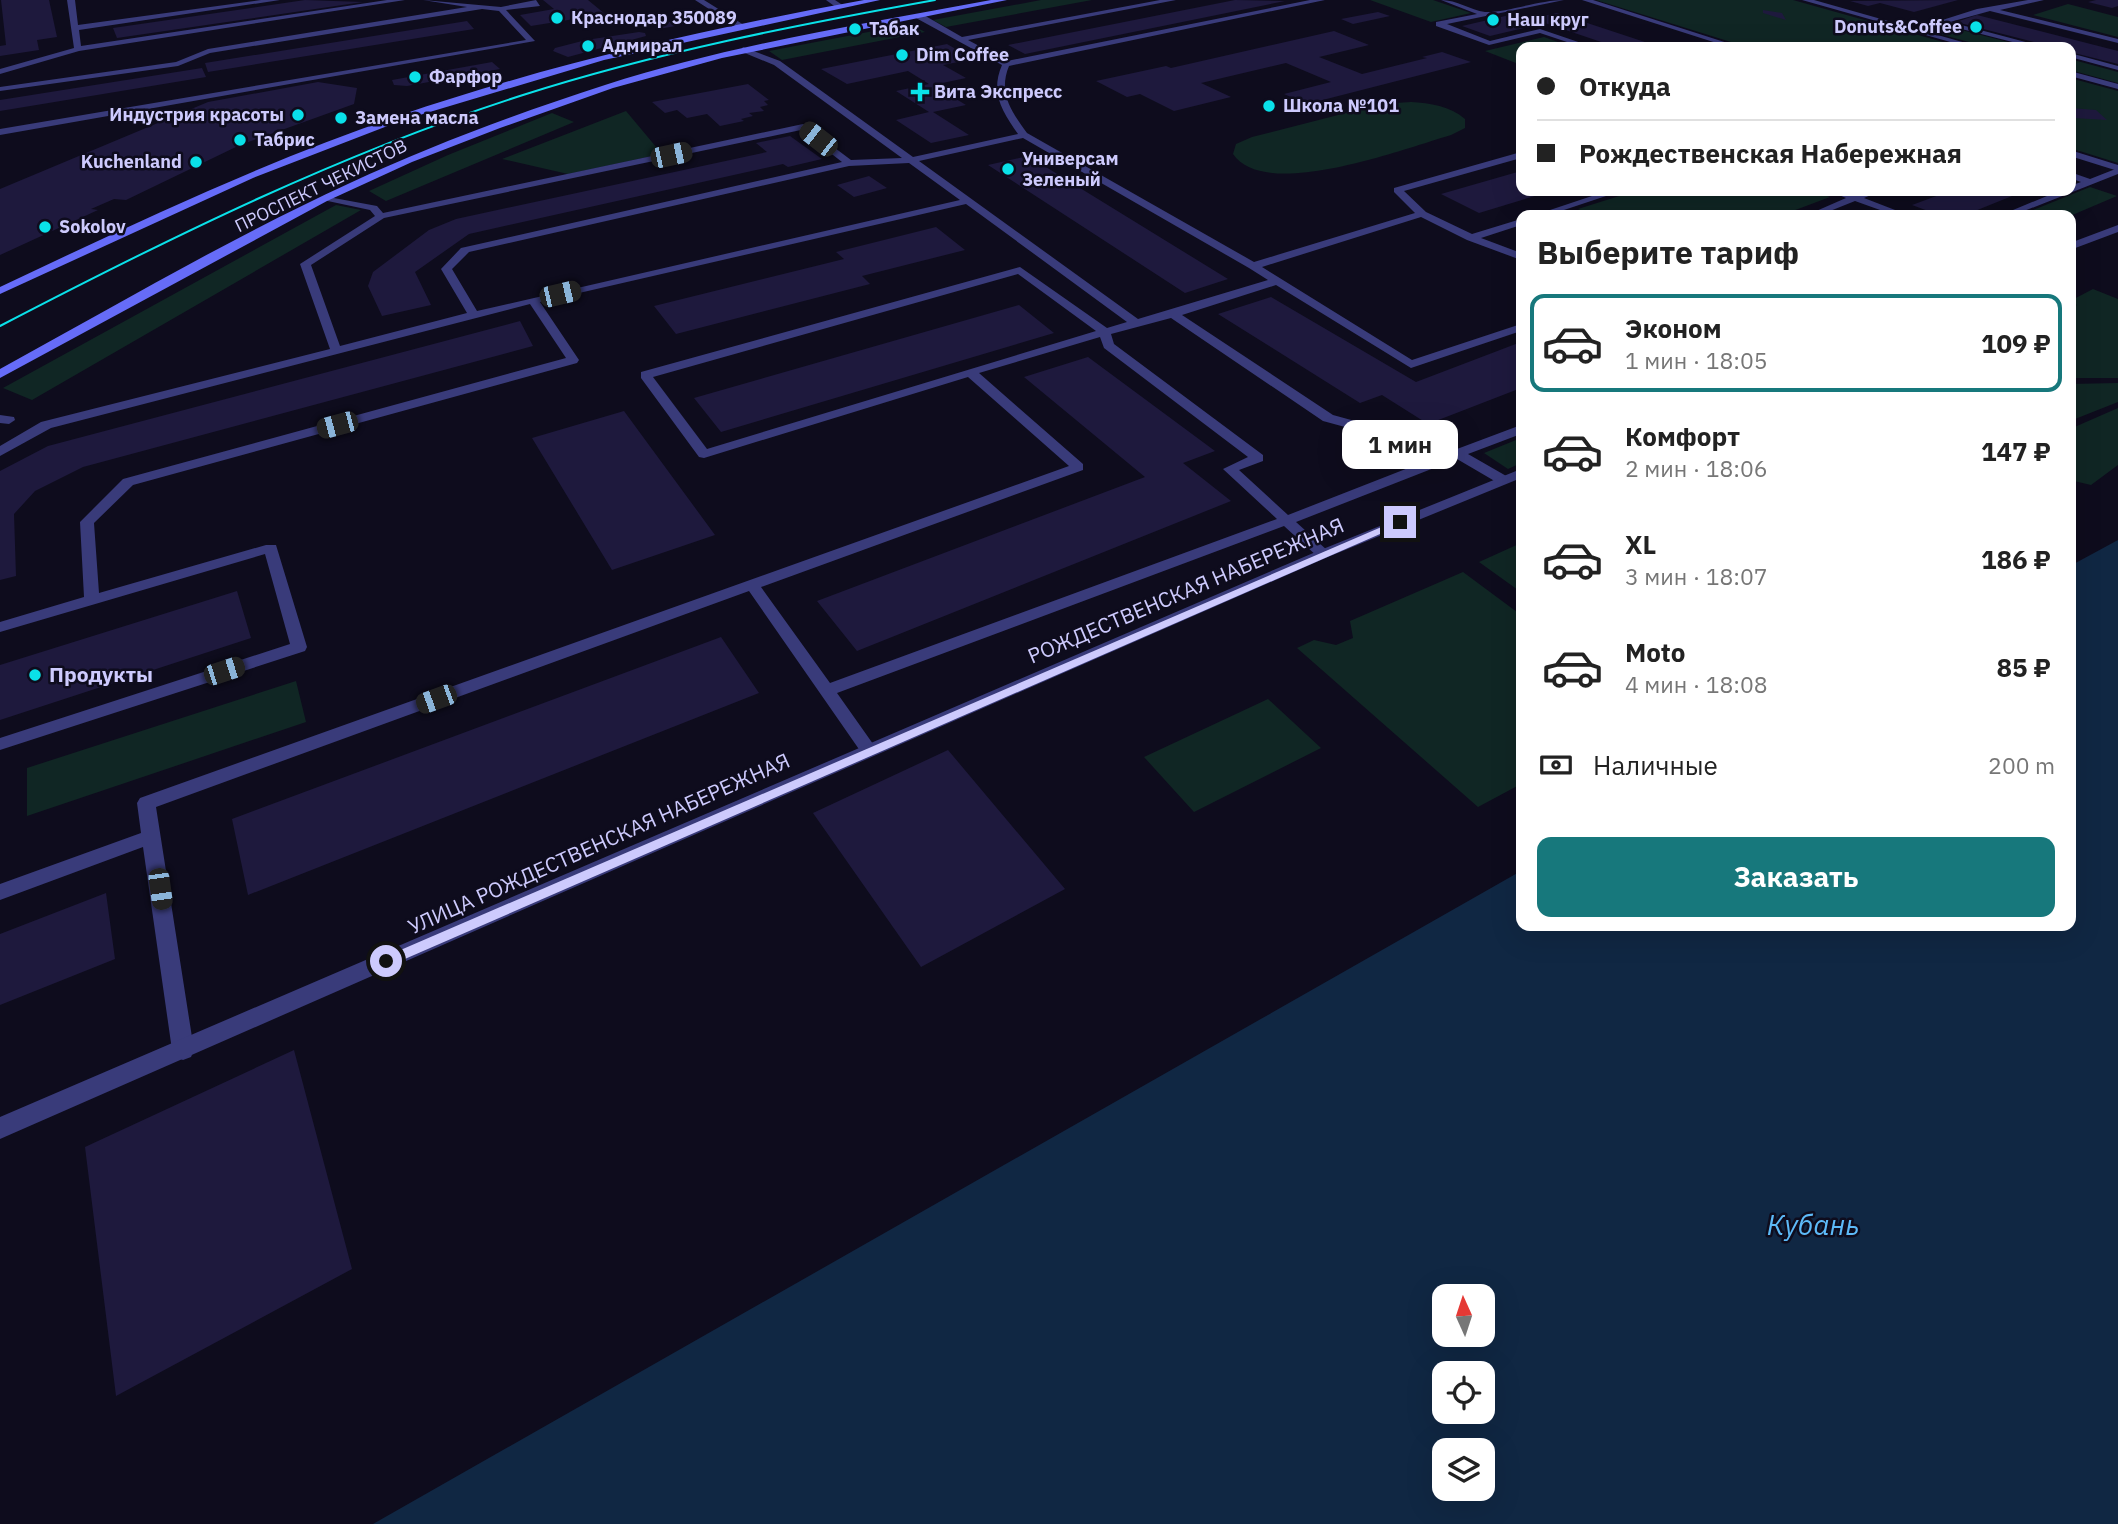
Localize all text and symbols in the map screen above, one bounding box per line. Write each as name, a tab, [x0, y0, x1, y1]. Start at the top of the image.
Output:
place label: Краснодар 350089	[571, 6, 737, 29]
place label: Наш круг	[1507, 8, 1589, 31]
marker: Краснодар 350089	[549, 10, 565, 26]
marker: Наш круг	[1485, 12, 1501, 28]
place label: Donuts&Coffee	[1834, 15, 1962, 38]
place label: Табак	[869, 17, 920, 40]
marker: Donuts&Coffee	[1968, 19, 1984, 35]
marker: Табак	[847, 21, 863, 37]
place label: Адмирал	[602, 34, 683, 57]
marker: Адмирал	[580, 38, 596, 54]
place label: Dim Coffee	[916, 43, 1009, 66]
marker: Dim Coffee	[894, 47, 910, 63]
place label: Фарфор	[429, 65, 502, 88]
marker: Фарфор	[407, 69, 423, 85]
text: Откуда	[1579, 69, 1671, 103]
place label: Вита Экспресс	[934, 80, 1062, 103]
marker: Вита Экспресс	[912, 84, 928, 100]
place label: Школа №101	[1283, 94, 1399, 117]
marker: Школа №101	[1261, 98, 1277, 114]
place label: Индустрия красоты	[109, 103, 284, 126]
place label: Замена масла	[355, 106, 479, 129]
marker: Индустрия красоты	[290, 107, 306, 123]
marker: Замена масла	[333, 110, 349, 126]
car	[795, 118, 842, 160]
place label: Табрис	[254, 128, 315, 151]
marker: Табрис	[232, 132, 248, 148]
street label: ПРОСПЕКТ ЧЕКИСТОВ	[231, 134, 411, 237]
text: Рождественская Набережная	[1579, 136, 1962, 170]
car	[649, 140, 694, 170]
place label: Универсам Зеленый	[1022, 147, 1118, 191]
place label: Kuchenland	[81, 150, 182, 173]
marker: Kuchenland	[188, 154, 204, 170]
marker: Универсам Зеленый	[1000, 161, 1016, 177]
place label: Sokolov	[59, 215, 126, 238]
marker: Sokolov	[37, 219, 53, 235]
text: Выберите тариф	[1537, 231, 1799, 273]
car	[538, 279, 583, 309]
text: Эконом	[1625, 311, 1722, 345]
icon: car	[1541, 312, 1604, 375]
text: 109 ₽	[1981, 326, 2051, 360]
text: 1 мин · 18:05	[1625, 345, 1768, 375]
car	[314, 409, 361, 441]
text: Комфорт	[1625, 419, 1740, 453]
callout: 1 мин	[1342, 420, 1458, 470]
icon: car	[1541, 420, 1604, 483]
text: 1 мин	[1368, 429, 1432, 459]
text: 147 ₽	[1981, 434, 2051, 468]
text: 2 мин · 18:06	[1625, 453, 1768, 483]
route end	[1384, 506, 1416, 538]
street label: РОЖДЕСТВЕНСКАЯ НАБЕРЕЖНАЯ	[1023, 511, 1348, 670]
text: XL	[1625, 527, 1656, 561]
icon: car	[1541, 528, 1604, 591]
text: 186 ₽	[1981, 542, 2051, 576]
text: 3 мин · 18:07	[1625, 561, 1768, 591]
text: Moto	[1625, 635, 1685, 669]
icon: car	[1541, 636, 1604, 699]
text: 85 ₽	[1996, 650, 2051, 684]
car	[201, 655, 248, 687]
place label: Продукты	[49, 660, 153, 688]
marker: Продукты	[27, 667, 43, 683]
text: 4 мин · 18:08	[1625, 669, 1768, 699]
car	[413, 682, 460, 716]
street label: УЛИЦА РОЖДЕСТВЕНСКАЯ НАБЕРЕЖНАЯ	[403, 746, 794, 940]
icon: cash	[1537, 746, 1575, 784]
text: Наличные	[1593, 748, 1718, 782]
text: 200 m	[1988, 750, 2055, 780]
button: Заказать	[1537, 837, 2055, 917]
car	[147, 867, 174, 911]
route start	[370, 945, 402, 977]
water label: Кубань	[1767, 1206, 1859, 1243]
north arrow	[1432, 1284, 1494, 1348]
map controls	[1432, 1284, 1495, 1501]
button: locate	[1432, 1361, 1495, 1424]
button: layers	[1432, 1438, 1495, 1501]

